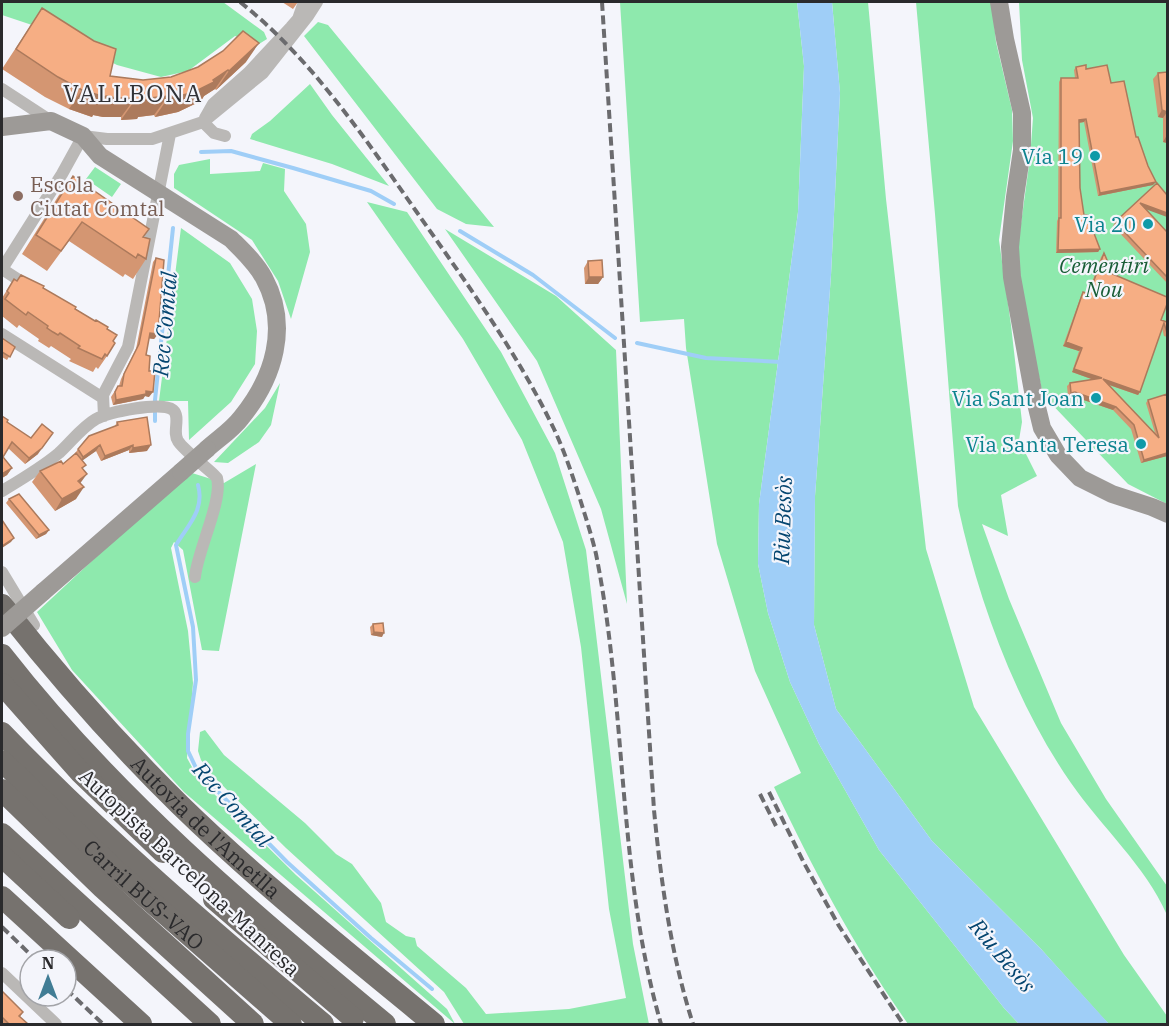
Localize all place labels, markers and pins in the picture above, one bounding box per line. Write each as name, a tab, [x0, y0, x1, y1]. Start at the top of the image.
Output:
place label: Vía 19	[1021, 142, 1083, 170]
marker: Vía 19	[1088, 149, 1102, 163]
place label: Escola Ciutat Comtal	[30, 170, 165, 222]
marker: Escola Ciutat Comtal	[11, 189, 25, 203]
place label: Via 20	[1074, 210, 1136, 238]
marker: Via 20	[1141, 217, 1155, 231]
place label: Via Sant Joan	[952, 384, 1084, 412]
marker: Via Sant Joan	[1089, 391, 1103, 405]
place label: Via Santa Teresa	[965, 430, 1129, 458]
marker: Via Santa Teresa	[1134, 437, 1148, 451]

